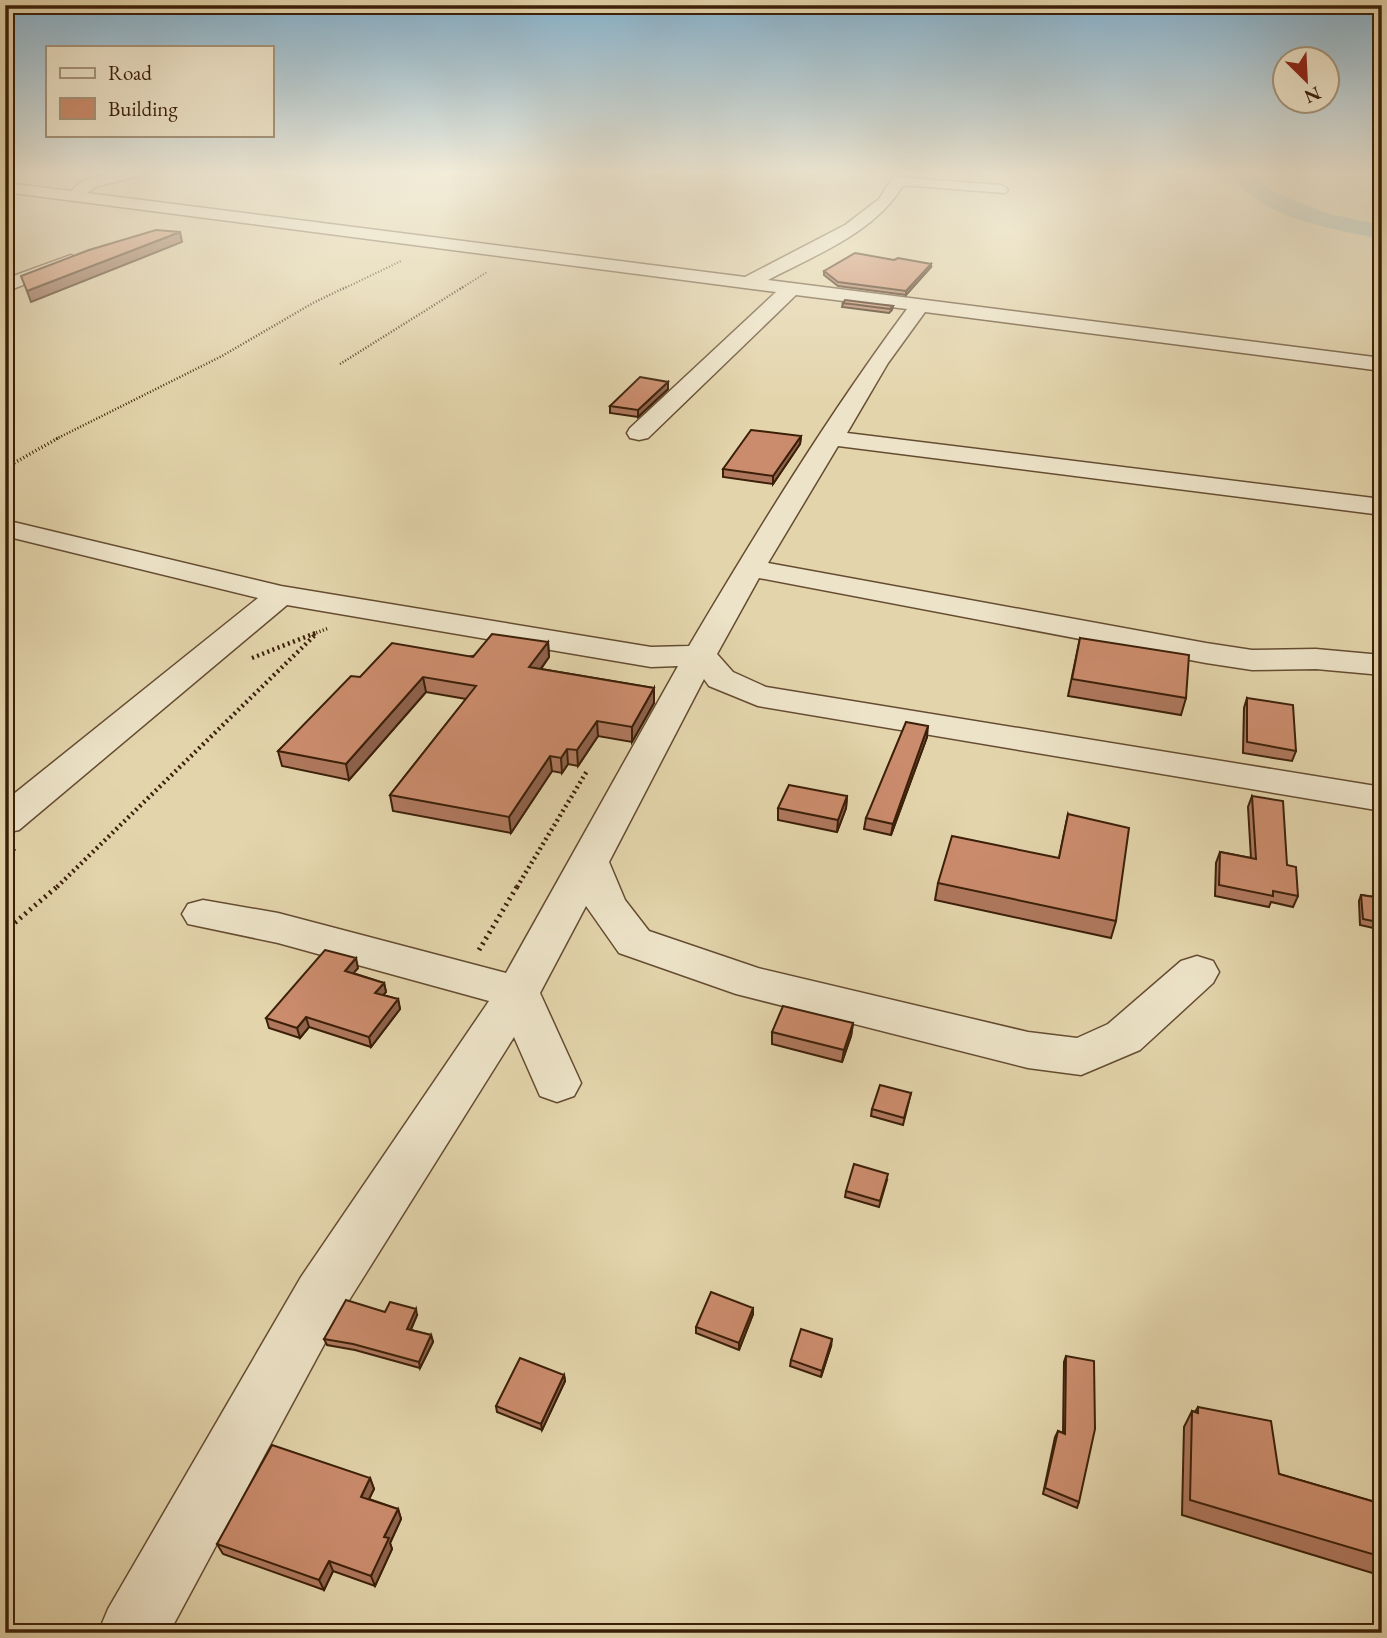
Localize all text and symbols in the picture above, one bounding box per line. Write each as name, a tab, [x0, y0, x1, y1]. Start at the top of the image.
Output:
legend	[46, 46, 273, 136]
north arrow	[1272, 46, 1342, 116]
text: Road	[108, 59, 152, 86]
text: N	[1300, 81, 1325, 110]
text: Building	[108, 95, 178, 122]

